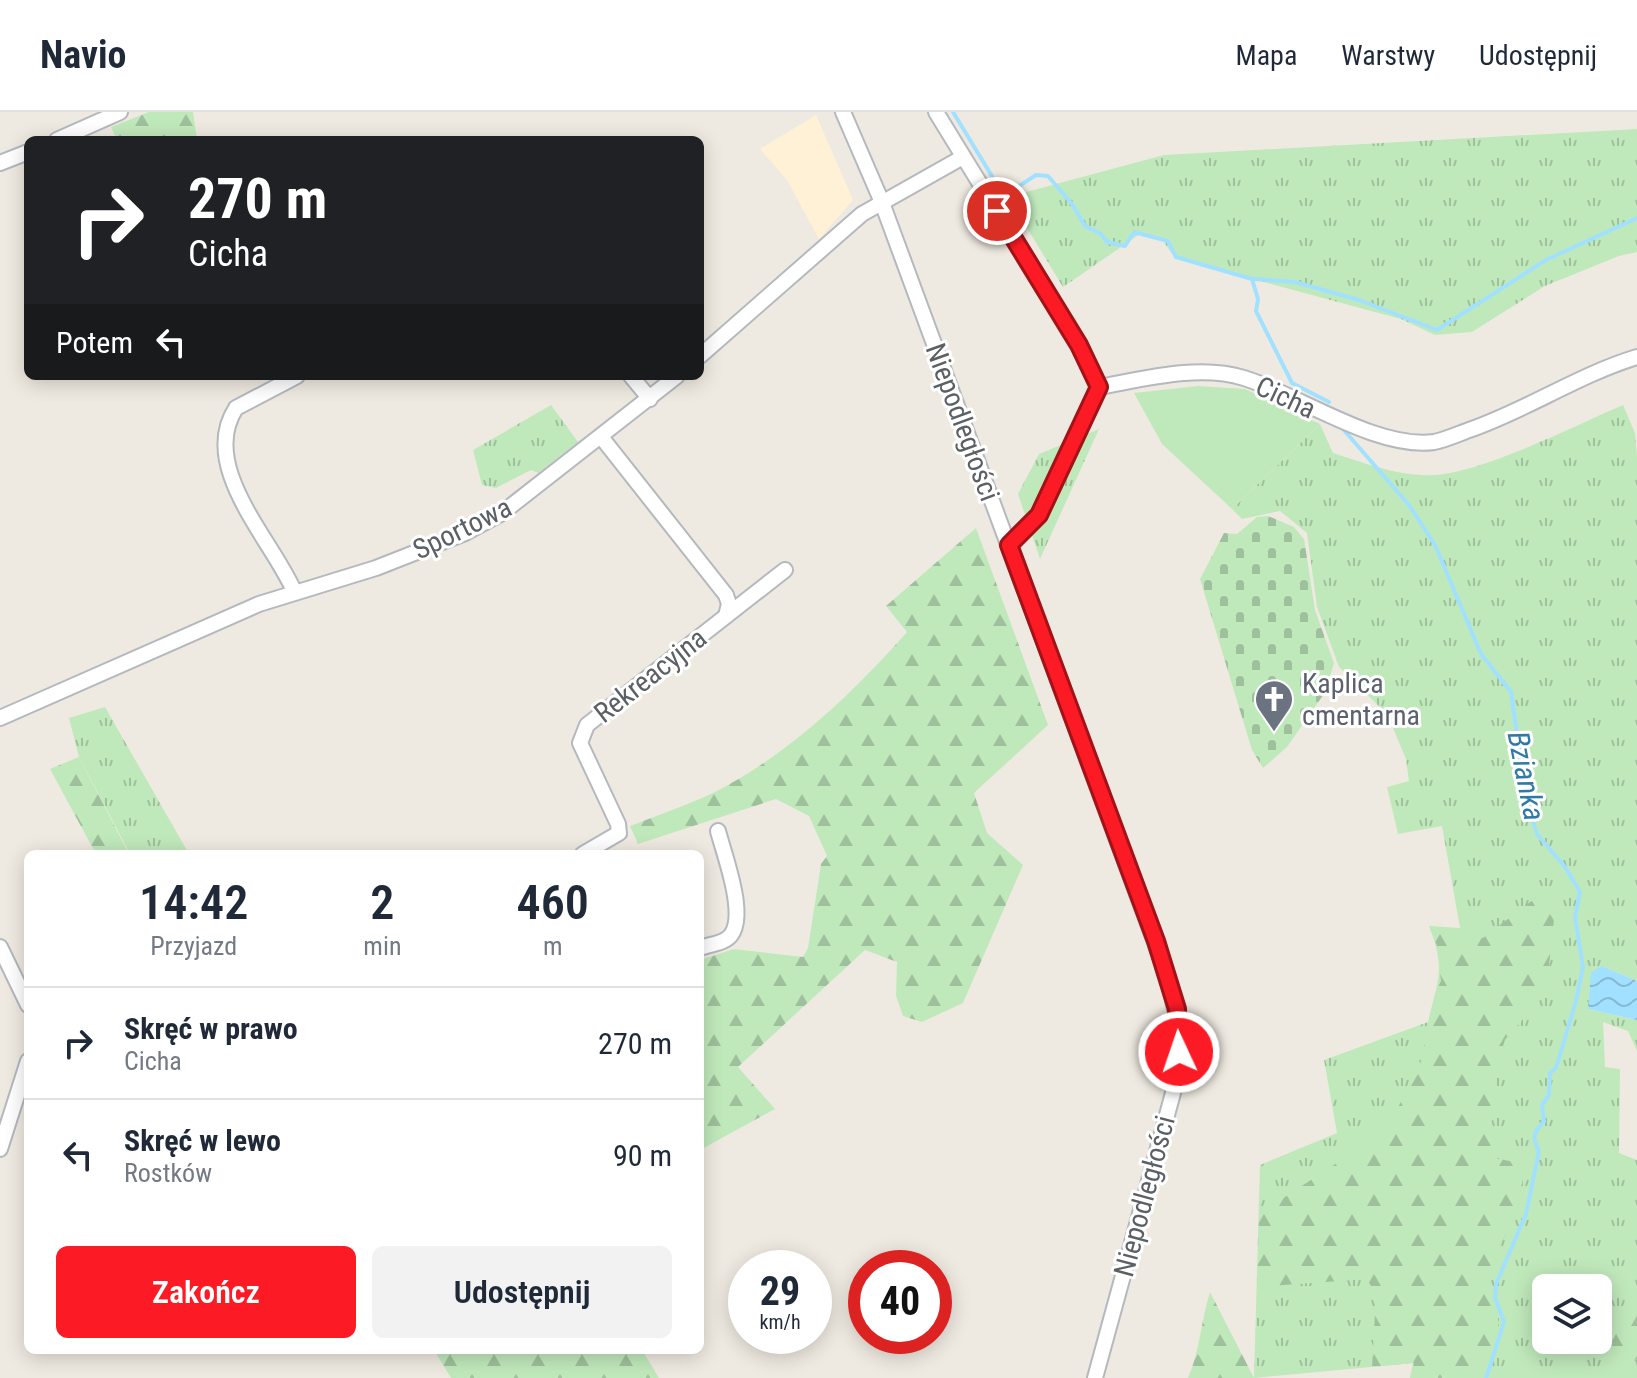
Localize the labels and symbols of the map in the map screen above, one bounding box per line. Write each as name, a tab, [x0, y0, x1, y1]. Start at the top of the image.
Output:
pin	[963, 177, 1031, 245]
street label: Niepodległości	[919, 339, 1006, 505]
street label: Cicha	[1251, 369, 1321, 426]
street label: Sportowa	[408, 491, 517, 566]
street label: Rekreacyjna	[588, 621, 713, 729]
place label: Kaplica cmentarna	[1302, 667, 1420, 732]
church icon: Kaplica cmentarna	[1253, 678, 1295, 733]
water label: Bzianka	[1501, 728, 1552, 824]
position arrow	[1137, 1010, 1221, 1094]
street label: Niepodległości	[1107, 1112, 1182, 1280]
speed limit sign: 40	[848, 1250, 952, 1354]

